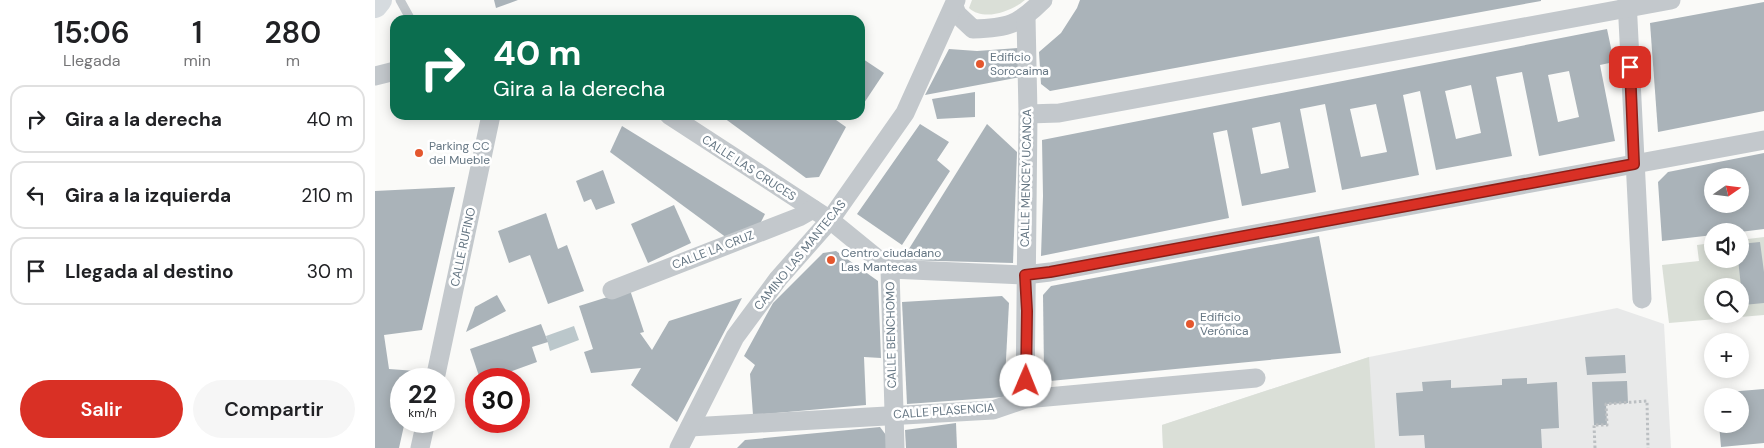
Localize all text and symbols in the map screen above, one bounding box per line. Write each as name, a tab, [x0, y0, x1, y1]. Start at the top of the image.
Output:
text: 15:06	[54, 13, 130, 52]
text: 1	[192, 13, 202, 52]
text: 280	[265, 13, 321, 52]
text: 40 m	[493, 30, 582, 76]
icon: right	[410, 35, 475, 100]
pin	[1609, 46, 1651, 88]
place label: Edificio Sorocaima	[990, 49, 1049, 79]
text: Llegada	[63, 50, 120, 71]
text: min	[184, 50, 211, 71]
text: m	[286, 50, 300, 71]
icon: arrive	[1616, 53, 1644, 81]
marker: Edificio Sorocaima	[974, 58, 986, 70]
text: Gira a la derecha	[493, 74, 665, 103]
icon: right	[22, 105, 50, 133]
text: Gira a la derecha	[65, 107, 222, 132]
text: 40 m	[306, 107, 353, 132]
street label: CALLE MENCEY UCANCA	[1017, 109, 1035, 247]
street label: CALLE LAS CRUCES	[699, 132, 799, 205]
place label: Parking CC del Mueble	[429, 138, 490, 168]
marker: Parking CC del Mueble	[413, 147, 425, 159]
north arrow	[1704, 168, 1749, 212]
map controls	[1704, 168, 1749, 433]
icon: left	[22, 181, 50, 209]
text: Gira a la izquierda	[65, 183, 231, 208]
text: 210 m	[301, 183, 353, 208]
street label: CAMINO LAS MANTECAS	[750, 196, 850, 314]
street label: CALLE RUFINO	[447, 206, 479, 288]
button: sound	[1704, 223, 1749, 268]
street label: CALLE LA CRUZ	[670, 227, 756, 273]
place label: Centro ciudadano Las Mantecas	[841, 245, 941, 275]
marker: Centro ciudadano Las Mantecas	[825, 254, 837, 266]
icon: arrive	[22, 257, 50, 285]
text: Llegada al destino	[65, 259, 234, 284]
text: 30 m	[307, 259, 353, 284]
button: search	[1704, 278, 1749, 323]
street label: CALLE BENCHOMO	[882, 281, 900, 389]
place label: Edificio Verónica	[1200, 309, 1249, 339]
marker: Edificio Verónica	[1184, 318, 1196, 330]
button: +	[1704, 333, 1749, 378]
position arrow	[999, 354, 1051, 406]
speed limit sign: 30	[465, 368, 530, 433]
text: 22	[408, 378, 437, 411]
button: Salir	[20, 380, 183, 438]
button: Compartir	[193, 380, 355, 438]
button: −	[1704, 388, 1749, 433]
street label: CALLE PLASENCIA	[893, 399, 995, 423]
text: km/h	[408, 405, 437, 421]

